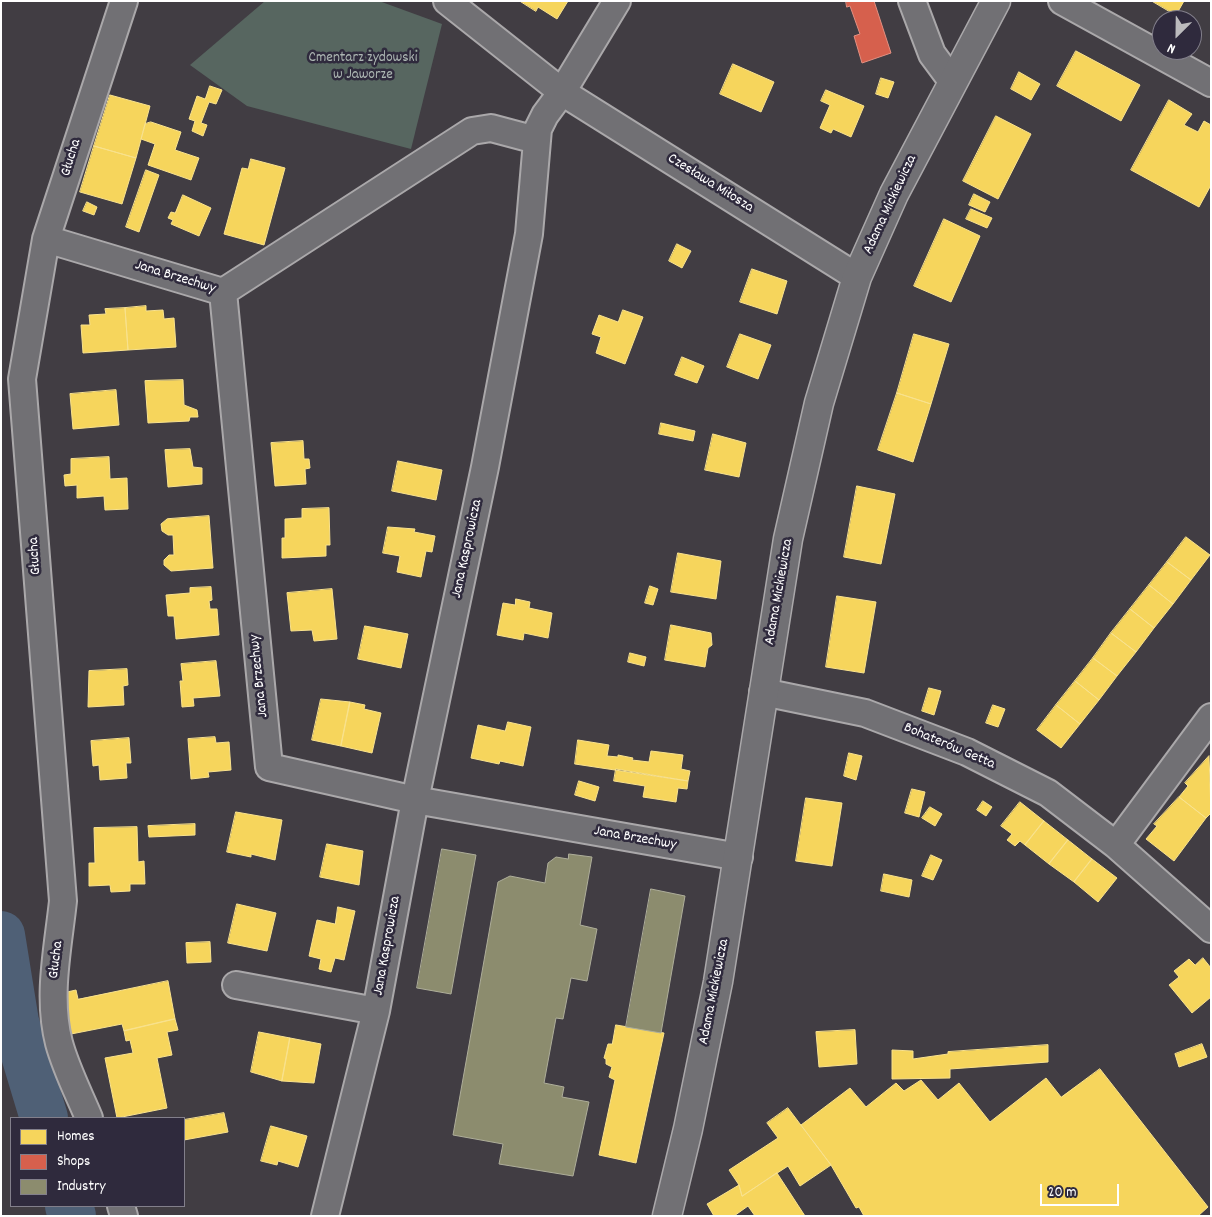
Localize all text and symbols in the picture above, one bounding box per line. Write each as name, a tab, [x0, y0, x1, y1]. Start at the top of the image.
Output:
north arrow	[1152, 10, 1202, 60]
text: N	[1164, 37, 1179, 58]
park label: Cmentarz żydowski w Jaworze	[309, 50, 417, 85]
street label: Głucha	[58, 137, 86, 179]
street label: Czesława Miłosza	[664, 150, 756, 218]
street label: Adama Mickiewicza	[860, 153, 922, 257]
street label: Jana Brzechwy	[132, 257, 218, 299]
street label: Jana Kasprowicza	[449, 498, 487, 600]
street label: Głucha	[26, 537, 46, 575]
street label: Adama Mickiewicza	[762, 538, 798, 646]
street label: Jana Brzechwy	[247, 634, 273, 718]
street label: Bohaterów Getta	[901, 720, 997, 774]
street label: Jana Brzechwy	[592, 823, 678, 855]
street label: Jana Kasprowicza	[370, 895, 406, 997]
street label: Adama Mickiewicza	[696, 938, 734, 1046]
street label: Głucha	[46, 940, 68, 980]
legend	[10, 1117, 185, 1207]
text: Homes	[57, 1126, 95, 1148]
text: Shops	[57, 1151, 90, 1173]
scale bar	[1042, 1174, 1121, 1206]
text: Industry	[57, 1176, 106, 1198]
text: 20 m	[1048, 1182, 1076, 1204]

